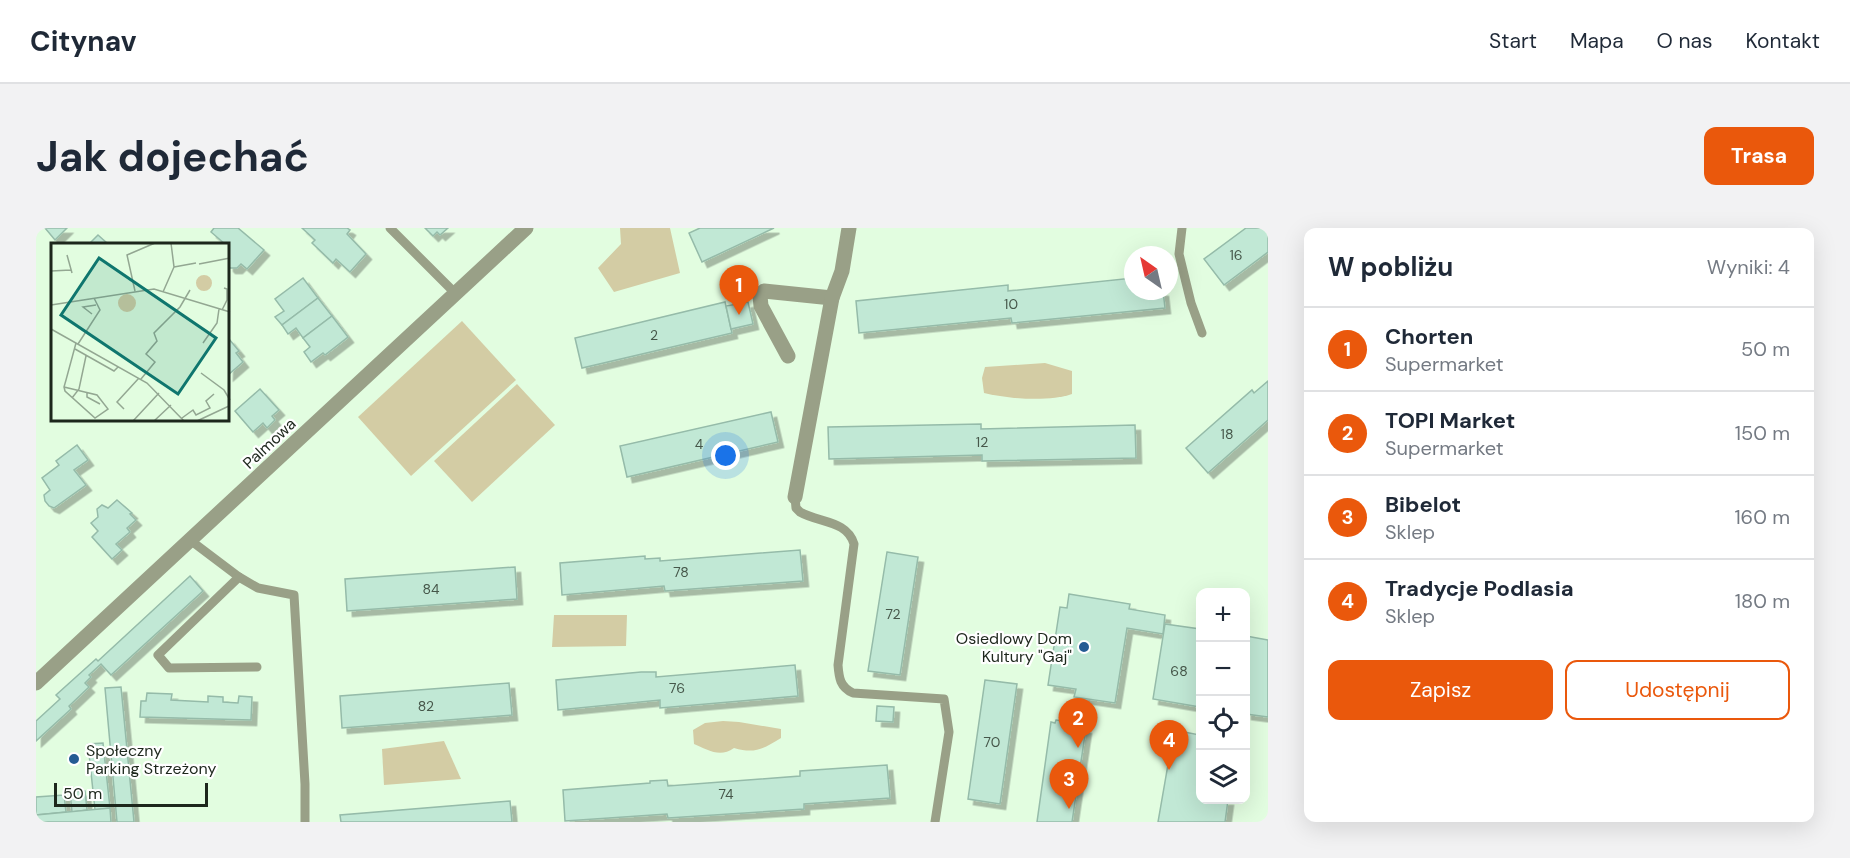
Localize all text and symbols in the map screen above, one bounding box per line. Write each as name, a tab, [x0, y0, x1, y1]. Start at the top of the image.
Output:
text: Citynav	[30, 23, 136, 60]
text: Start	[1489, 27, 1537, 55]
text: Mapa	[1570, 27, 1624, 55]
text: O nas	[1657, 27, 1712, 55]
text: Kontakt	[1745, 27, 1820, 55]
button: Trasa	[1704, 127, 1814, 185]
text: Jak dojechać	[36, 129, 309, 184]
inset map	[51, 243, 230, 422]
north arrow	[1124, 246, 1178, 300]
house number: 16	[1229, 246, 1243, 264]
text: W pobliżu	[1328, 250, 1453, 284]
text: Wyniki: 4	[1707, 254, 1790, 280]
pin: 1	[720, 266, 758, 315]
house number: 10	[1004, 295, 1018, 313]
text: Chorten	[1385, 322, 1473, 351]
house number: 2	[650, 326, 658, 344]
text: 1	[1344, 336, 1351, 362]
text: 50 m	[1741, 336, 1790, 362]
text: Supermarket	[1385, 351, 1504, 377]
text: TOPI Market	[1385, 406, 1515, 435]
street label: Palmowa	[238, 413, 300, 473]
text: 2	[1342, 420, 1353, 446]
text: 150 m	[1735, 420, 1790, 446]
house number: 18	[1221, 425, 1233, 443]
house number: 12	[976, 433, 988, 451]
house number: 4	[695, 435, 704, 453]
text: Supermarket	[1385, 435, 1504, 461]
your location	[711, 441, 740, 470]
text: Bibelot	[1385, 490, 1461, 519]
text: 3	[1341, 504, 1354, 530]
text: 160 m	[1734, 504, 1790, 530]
text: Sklep	[1385, 519, 1435, 545]
house number: 78	[673, 563, 689, 581]
text: Tradycje Podlasia	[1385, 574, 1574, 603]
house number: 84	[422, 580, 440, 598]
map controls	[1196, 588, 1250, 804]
button: +	[1196, 588, 1250, 642]
text: 4	[1341, 588, 1354, 614]
text: 180 m	[1735, 588, 1790, 614]
text: Sklep	[1385, 603, 1435, 629]
house number: 72	[885, 605, 901, 623]
place label: Osiedlowy Dom Kultury "Gaj"	[956, 628, 1072, 667]
marker: Osiedlowy Dom Kultury "Gaj"	[1077, 640, 1091, 654]
button: −	[1196, 642, 1250, 696]
button: Zapisz	[1328, 660, 1553, 720]
button: Udostępnij	[1565, 660, 1790, 720]
house number: 68	[1170, 662, 1188, 680]
house number: 76	[669, 679, 685, 697]
button: locate	[1196, 696, 1250, 750]
house number: 82	[418, 697, 434, 715]
pin: 2	[1058, 698, 1098, 748]
pin: 4	[1150, 720, 1188, 770]
house number: 70	[984, 733, 1000, 751]
place label: Społeczny Parking Strzeżony	[86, 740, 216, 779]
button: layers	[1196, 750, 1250, 804]
marker: Społeczny Parking Strzeżony	[67, 752, 81, 766]
pin: 3	[1050, 760, 1088, 809]
scale bar	[54, 780, 208, 808]
text: 50 m	[63, 783, 102, 804]
house number: 74	[718, 785, 734, 803]

